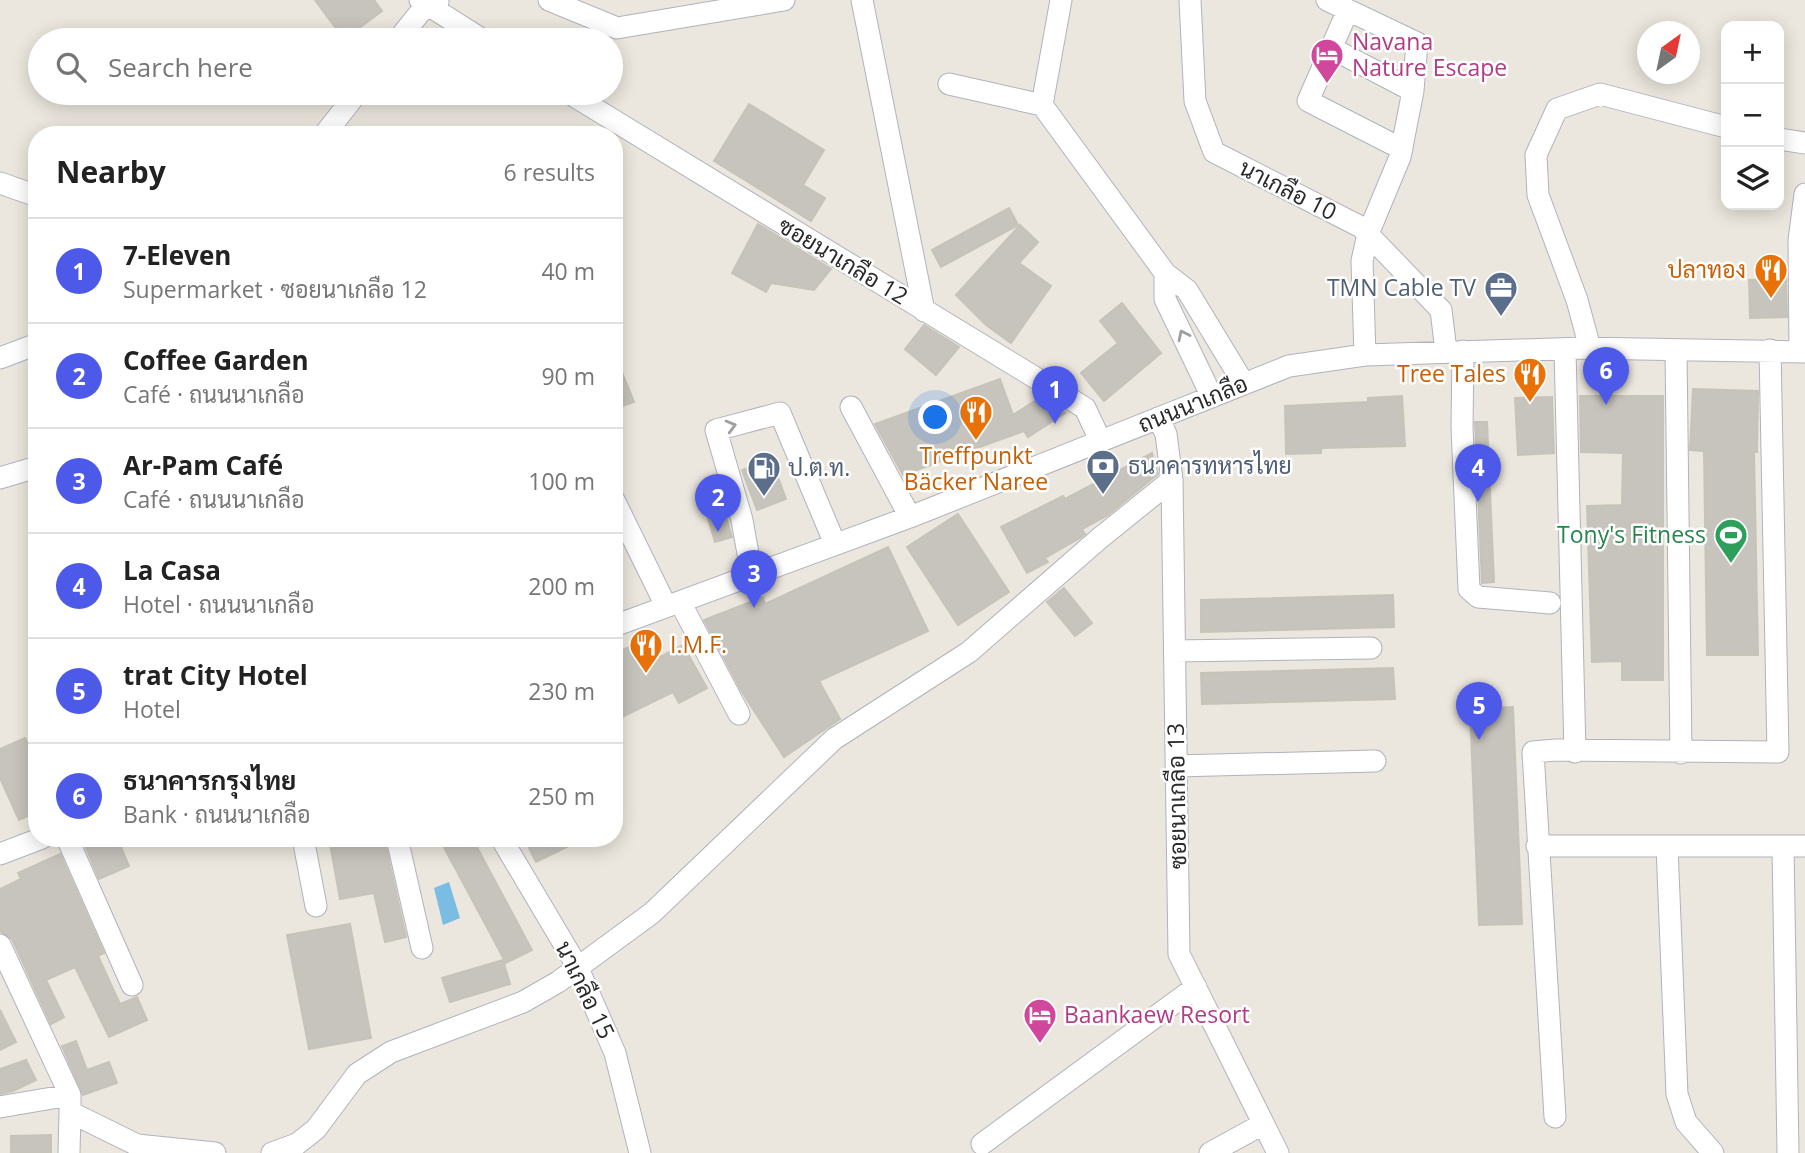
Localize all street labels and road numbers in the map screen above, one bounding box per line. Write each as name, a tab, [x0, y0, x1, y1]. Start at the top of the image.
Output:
street label: นาเกลือ 10	[1234, 151, 1343, 227]
street label: ซอยนาเกลือ 12	[773, 209, 914, 311]
street label: ถนนนาเกลือ	[1133, 367, 1252, 440]
street label: ซอยนาเกลือ 13	[1159, 723, 1193, 869]
street label: นาเกลือ 15	[548, 935, 623, 1044]

